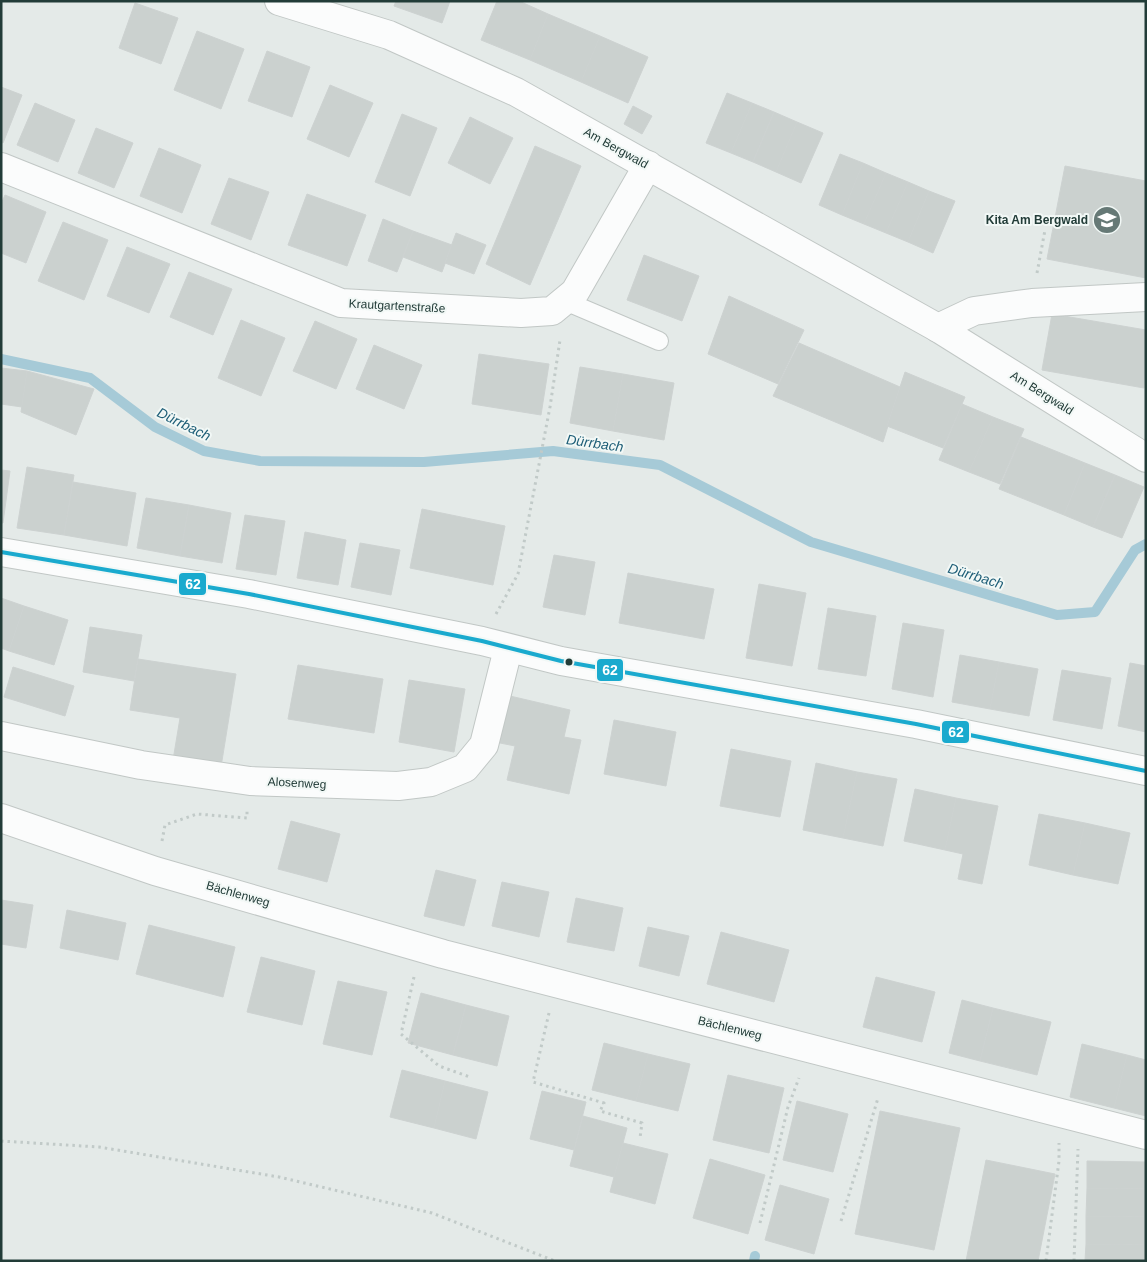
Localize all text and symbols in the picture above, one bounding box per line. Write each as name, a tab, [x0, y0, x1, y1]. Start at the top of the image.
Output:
street label: Am Bergwald	[581, 125, 651, 171]
school or university icon: Kita Am Bergwald	[1092, 205, 1122, 235]
place label: Kita Am Bergwald	[986, 213, 1088, 227]
street label: Krautgartenstraße	[348, 296, 446, 316]
street label: Am Bergwald	[1008, 368, 1076, 418]
water label: Dürrbach	[155, 404, 214, 444]
water label: Dürrbach	[565, 431, 625, 455]
water label: Dürrbach	[946, 560, 1006, 592]
line badge: 62	[178, 572, 207, 596]
text: 62	[185, 576, 201, 592]
unlabelled marker	[564, 657, 574, 667]
line badge: 62	[596, 658, 624, 682]
text: 62	[602, 662, 618, 678]
line badge: 62	[941, 720, 970, 744]
text: 62	[948, 724, 964, 740]
street label: Alosenweg	[267, 774, 327, 792]
street label: Bächlenweg	[205, 878, 271, 910]
street label: Bächlenweg	[697, 1013, 763, 1043]

